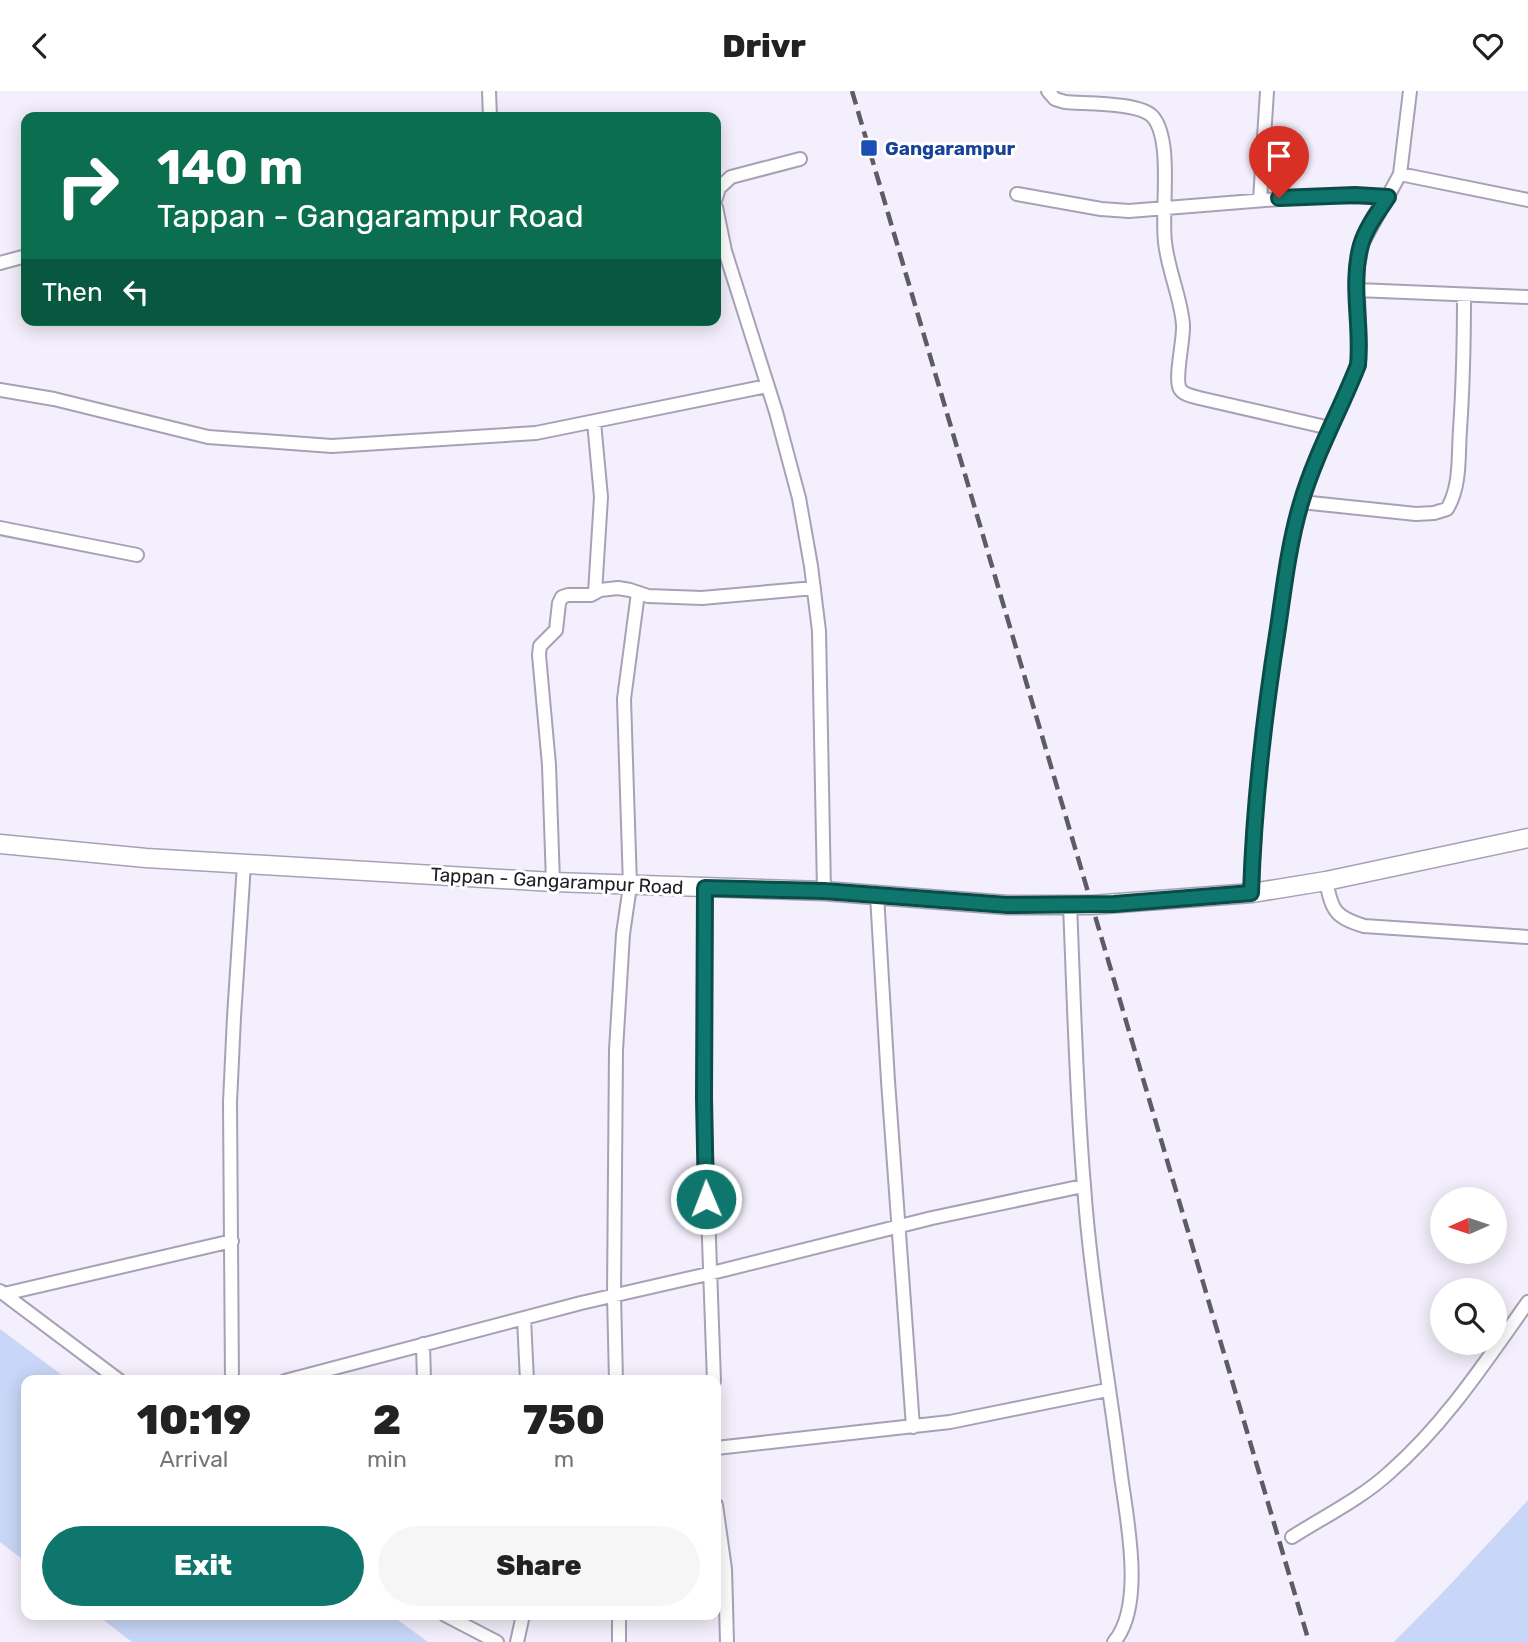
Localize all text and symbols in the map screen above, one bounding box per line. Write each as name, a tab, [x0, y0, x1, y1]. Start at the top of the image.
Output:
icon: back	[21, 27, 59, 65]
text: Drivr	[722, 27, 806, 65]
icon: heart	[1469, 27, 1507, 65]
pin	[1249, 126, 1309, 198]
place label: Gangarampur	[885, 137, 1016, 160]
icon: arrive	[1260, 137, 1298, 175]
text: 140 m	[157, 138, 303, 196]
marker: Gangarampur	[859, 138, 879, 158]
icon: right	[42, 140, 133, 231]
text: Tappan - Gangarampur Road	[157, 197, 584, 235]
icon: left	[117, 273, 155, 311]
text: Then	[42, 277, 103, 308]
street label: Tappan - Gangarampur Road	[430, 863, 684, 899]
position arrow	[669, 1162, 743, 1236]
north arrow	[1430, 1187, 1507, 1263]
map controls	[1430, 1187, 1507, 1355]
button: search	[1430, 1278, 1507, 1355]
text: 10:19	[137, 1395, 251, 1445]
text: 2	[373, 1395, 401, 1445]
text: 750	[523, 1395, 605, 1445]
text: Arrival	[159, 1445, 228, 1473]
text: min	[367, 1445, 407, 1473]
text: m	[554, 1445, 574, 1473]
button: Exit	[42, 1526, 364, 1606]
button: Share	[378, 1526, 700, 1606]

